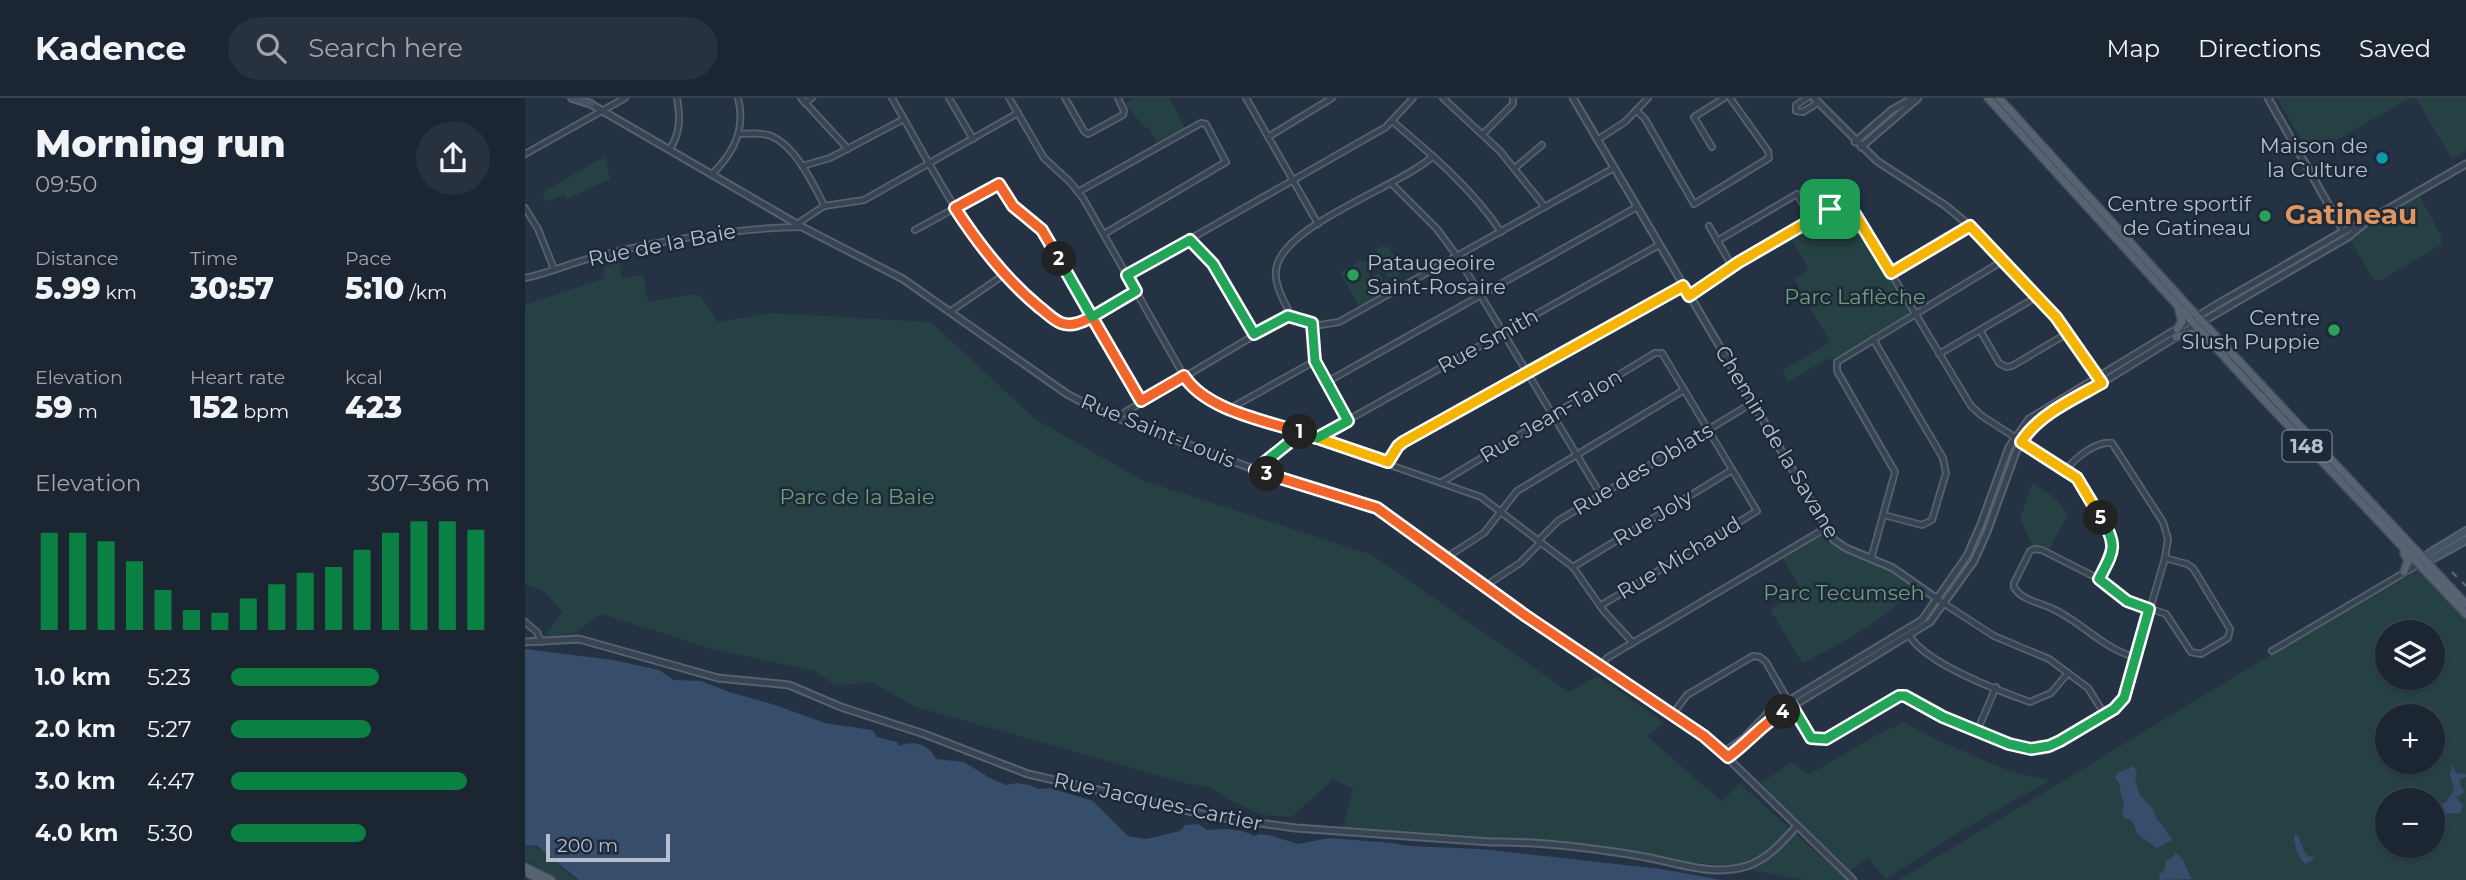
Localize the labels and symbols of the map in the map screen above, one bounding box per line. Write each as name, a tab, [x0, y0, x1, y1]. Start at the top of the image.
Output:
place label: Maison de la Culture	[2260, 133, 2368, 182]
marker: Maison de la Culture	[2374, 150, 2390, 166]
pin	[1800, 179, 1860, 239]
place label: Centre sportif de Gatineau	[2107, 191, 2252, 240]
district label: Gatineau	[2285, 197, 2417, 231]
marker: Centre sportif de Gatineau	[2257, 208, 2273, 224]
street label: Rue de la Baie	[586, 218, 738, 271]
pin: 2	[1041, 242, 1077, 276]
place label: Pataugeoire Saint-Rosaire	[1367, 250, 1506, 299]
marker: Pataugeoire Saint-Rosaire	[1345, 267, 1361, 283]
park label: Parc Laflèche	[1784, 284, 1926, 309]
street label: Rue Smith	[1433, 303, 1542, 378]
place label: Centre Slush Puppie	[2181, 305, 2320, 354]
marker: Centre Slush Puppie	[2326, 322, 2342, 338]
street label: Chemin de la Savane	[1710, 341, 1845, 543]
street label: Rue Jean-Talon	[1475, 363, 1626, 468]
street label: Rue Saint-Louis	[1077, 388, 1239, 473]
pin: 1	[1283, 414, 1317, 450]
street label: Rue des Oblats	[1568, 417, 1717, 520]
road number: 148	[2283, 430, 2331, 462]
pin: 3	[1249, 456, 1285, 492]
park label: Parc de la Baie	[779, 484, 935, 509]
street label: Rue Joly	[1609, 484, 1697, 551]
pin: 5	[2083, 500, 2119, 536]
street label: Rue Michaud	[1612, 511, 1745, 604]
park label: Parc Tecumseh	[1763, 580, 1925, 605]
pin: 4	[1765, 694, 1801, 730]
street label: Rue Jacques-Cartier	[1052, 767, 1265, 836]
scale bar	[546, 831, 670, 863]

